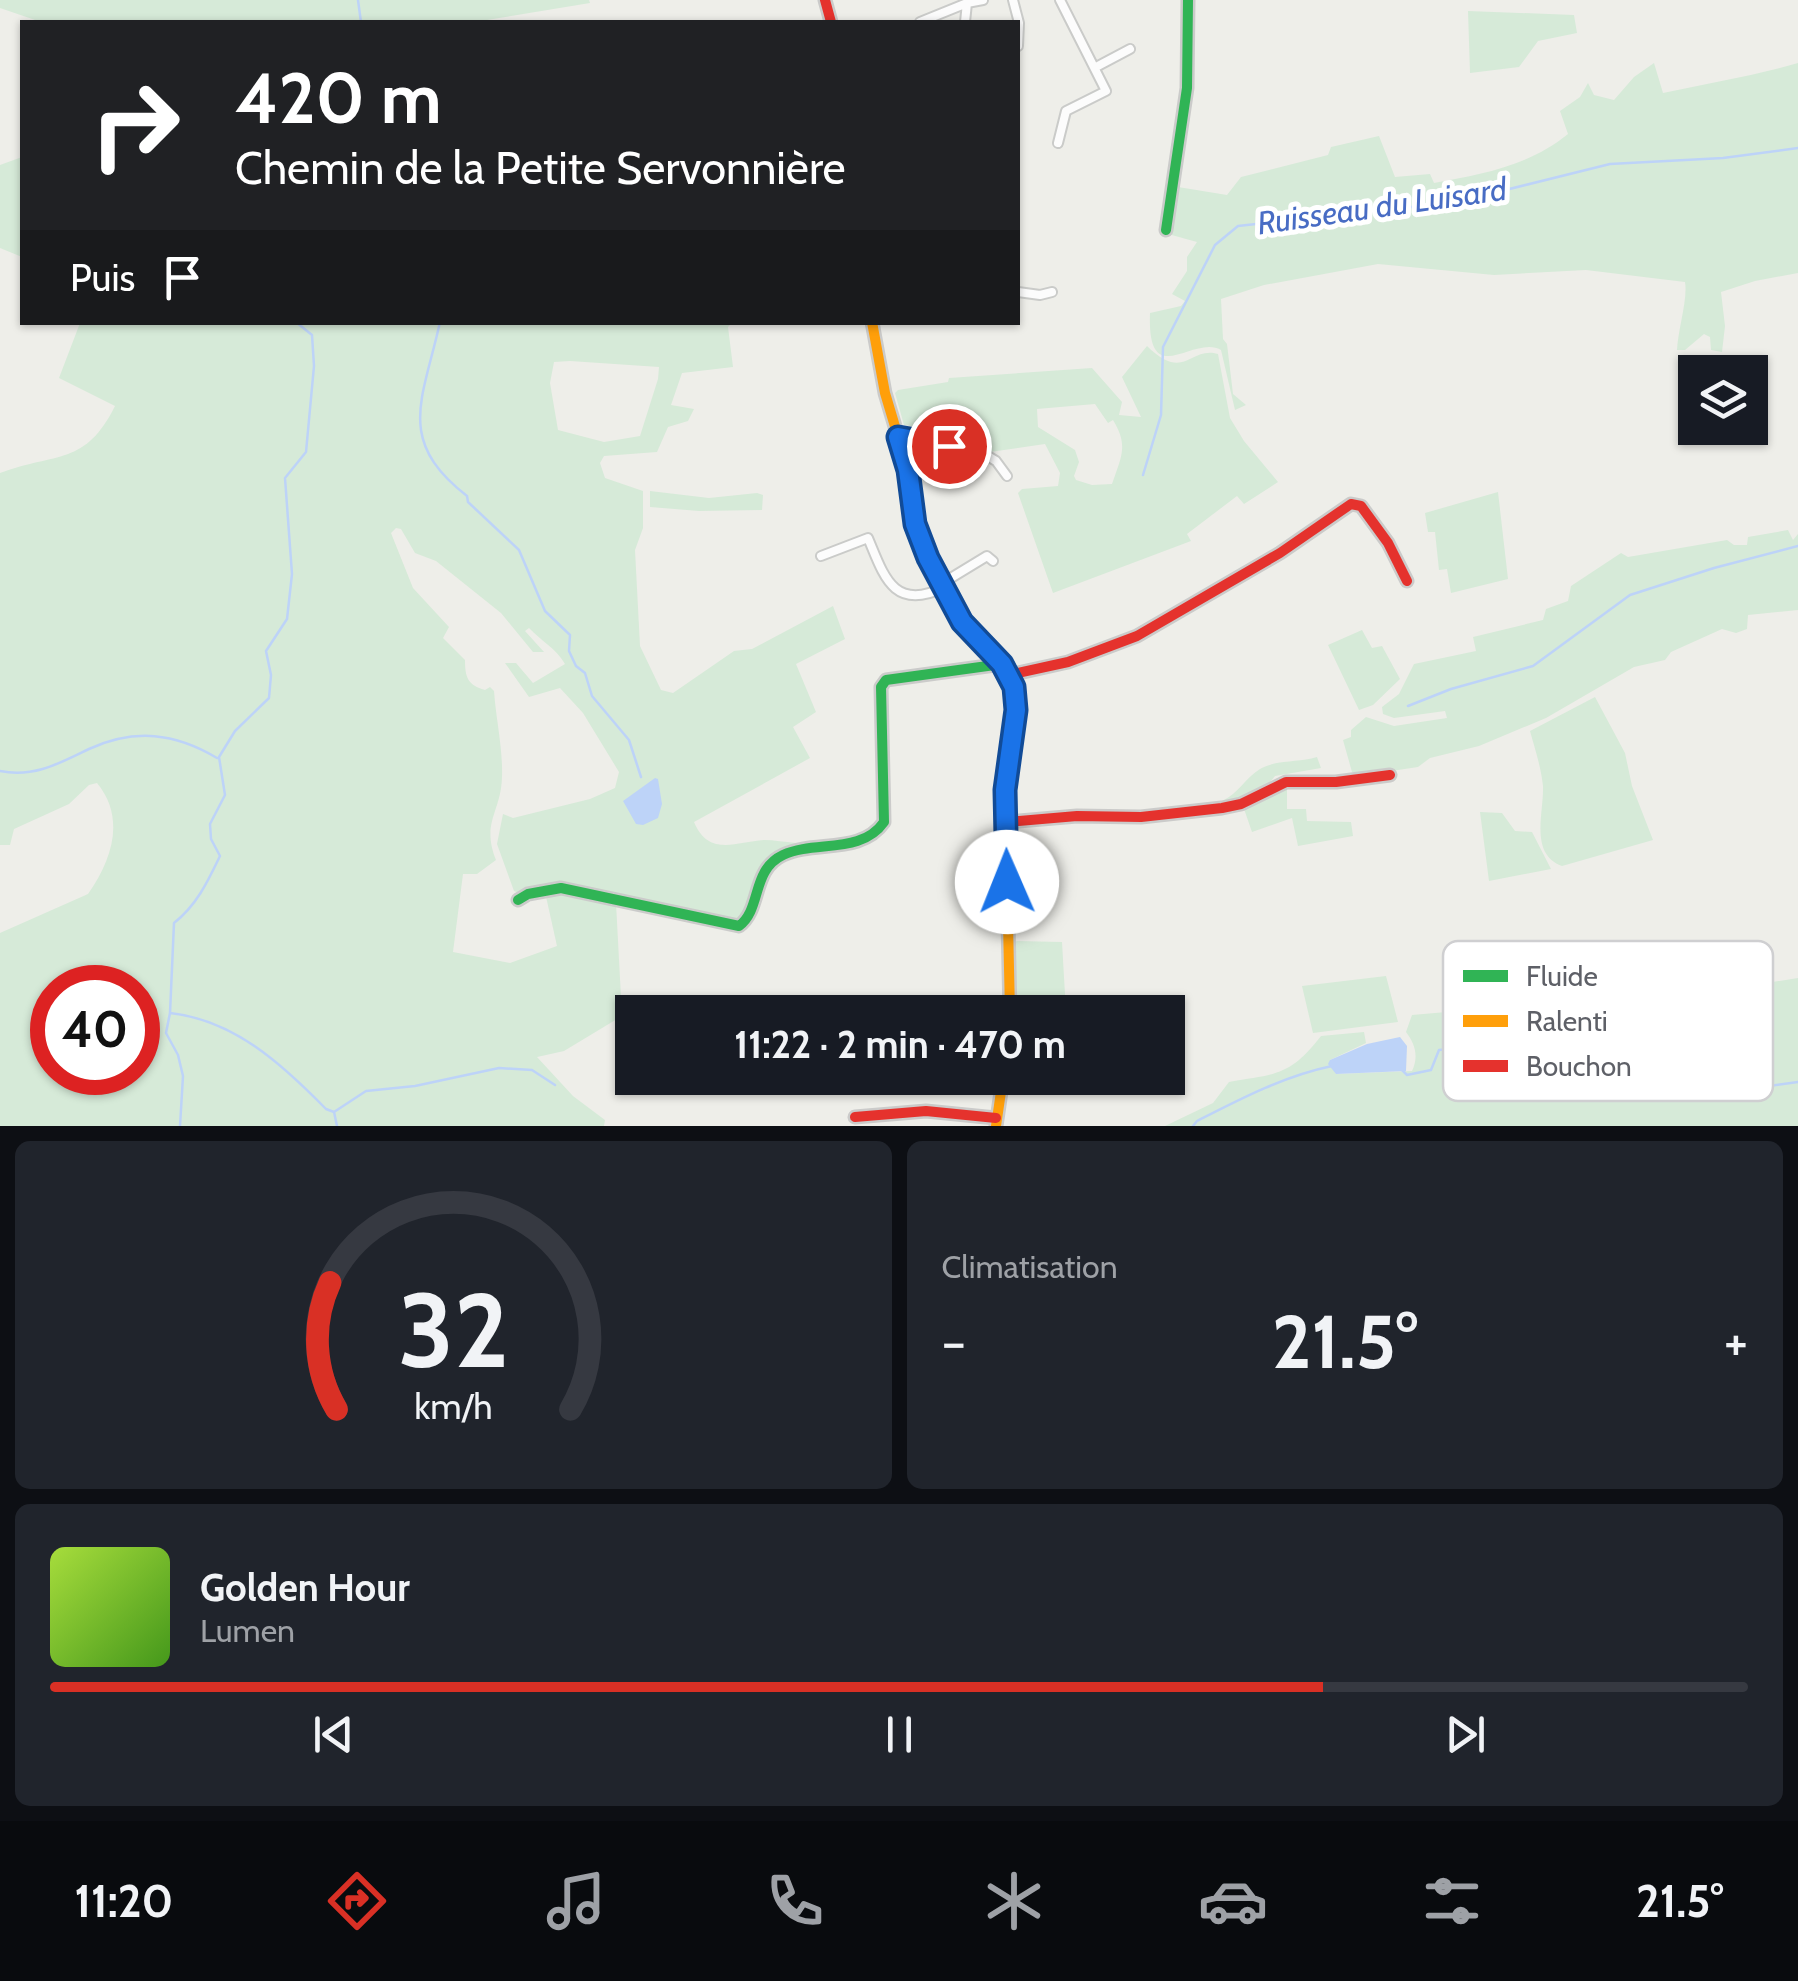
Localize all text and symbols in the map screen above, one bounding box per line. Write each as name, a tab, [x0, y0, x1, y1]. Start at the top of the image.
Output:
text: 420 m	[235, 55, 442, 141]
icon: right	[70, 60, 200, 190]
text: Chemin de la Petite Servonnière	[235, 141, 846, 195]
water label: Ruisseau du Luisard	[1255, 169, 1510, 242]
icon: arrive	[155, 250, 210, 305]
text: Puis	[70, 254, 135, 301]
map controls	[1678, 355, 1768, 445]
button: layers	[1678, 355, 1768, 445]
pin	[907, 404, 992, 489]
icon: arrive	[922, 419, 977, 474]
position arrow	[955, 830, 1059, 934]
legend	[1443, 941, 1773, 1101]
text: Fluide	[1526, 959, 1598, 993]
speed limit sign: 40	[30, 965, 160, 1095]
text: Ralenti	[1526, 1004, 1608, 1038]
text: 11:22 · 2 min · 470 m	[734, 1021, 1066, 1068]
text: Bouchon	[1526, 1049, 1632, 1083]
text: Climatisation	[942, 1247, 1118, 1286]
text: 32	[398, 1267, 509, 1393]
text: 21.5°	[1272, 1296, 1418, 1387]
text: −	[942, 1308, 966, 1375]
text: +	[1724, 1308, 1748, 1375]
text: km/h	[414, 1385, 492, 1428]
text: Golden Hour	[200, 1564, 410, 1611]
text: Lumen	[200, 1611, 295, 1650]
icon: previous	[306, 1707, 361, 1762]
icon: pause	[872, 1707, 927, 1762]
icon: next	[1438, 1707, 1493, 1762]
icon: directions	[322, 1866, 392, 1936]
icon: music	[541, 1866, 611, 1936]
icon: phone	[760, 1866, 830, 1936]
icon: climate	[979, 1866, 1049, 1936]
icon: car	[1198, 1866, 1268, 1936]
icon: filters	[1417, 1866, 1487, 1936]
text: 11:20	[74, 1874, 173, 1928]
text: 21.5°	[1636, 1874, 1724, 1928]

